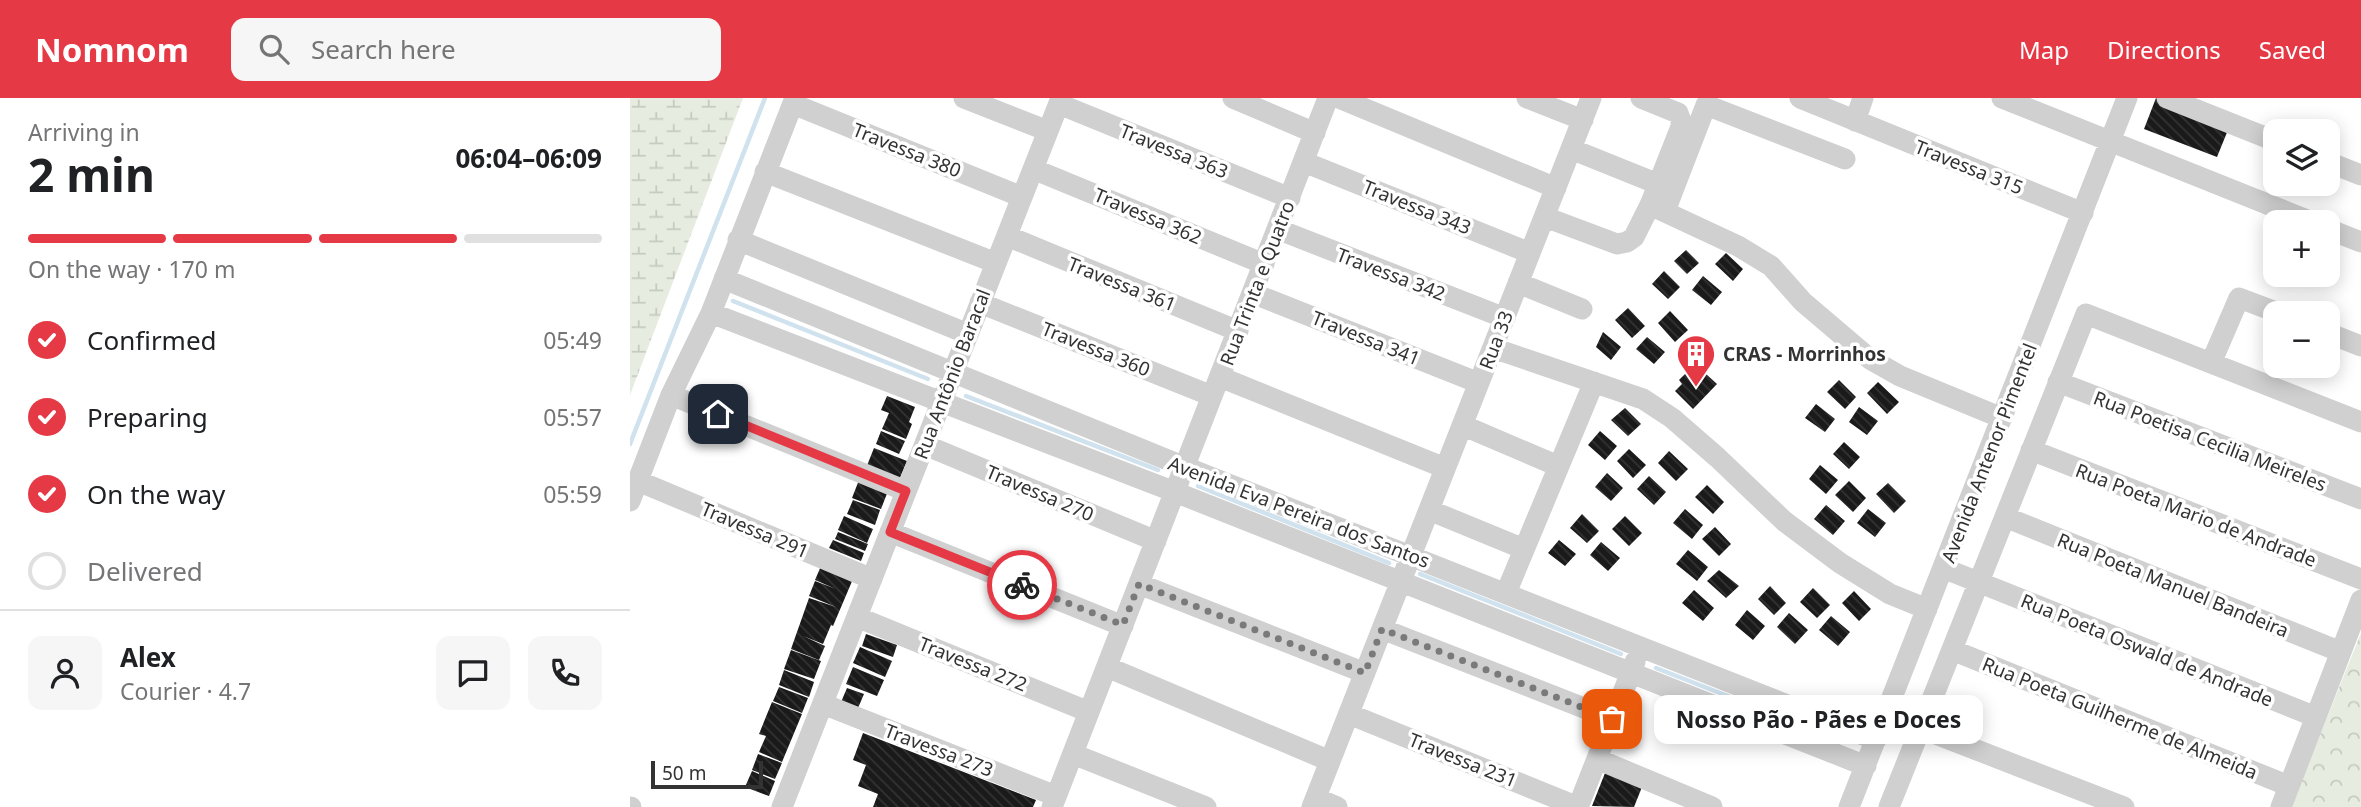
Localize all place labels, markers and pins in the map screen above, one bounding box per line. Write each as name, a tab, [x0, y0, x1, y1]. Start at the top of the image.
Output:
building icon: CRAS - Morrinhos	[1675, 333, 1717, 388]
place label: CRAS - Morrinhos	[1723, 341, 1886, 367]
pin	[688, 384, 748, 444]
pin	[1582, 689, 1642, 749]
callout: Nosso Pão - Pães e Doces	[1654, 694, 1983, 744]

